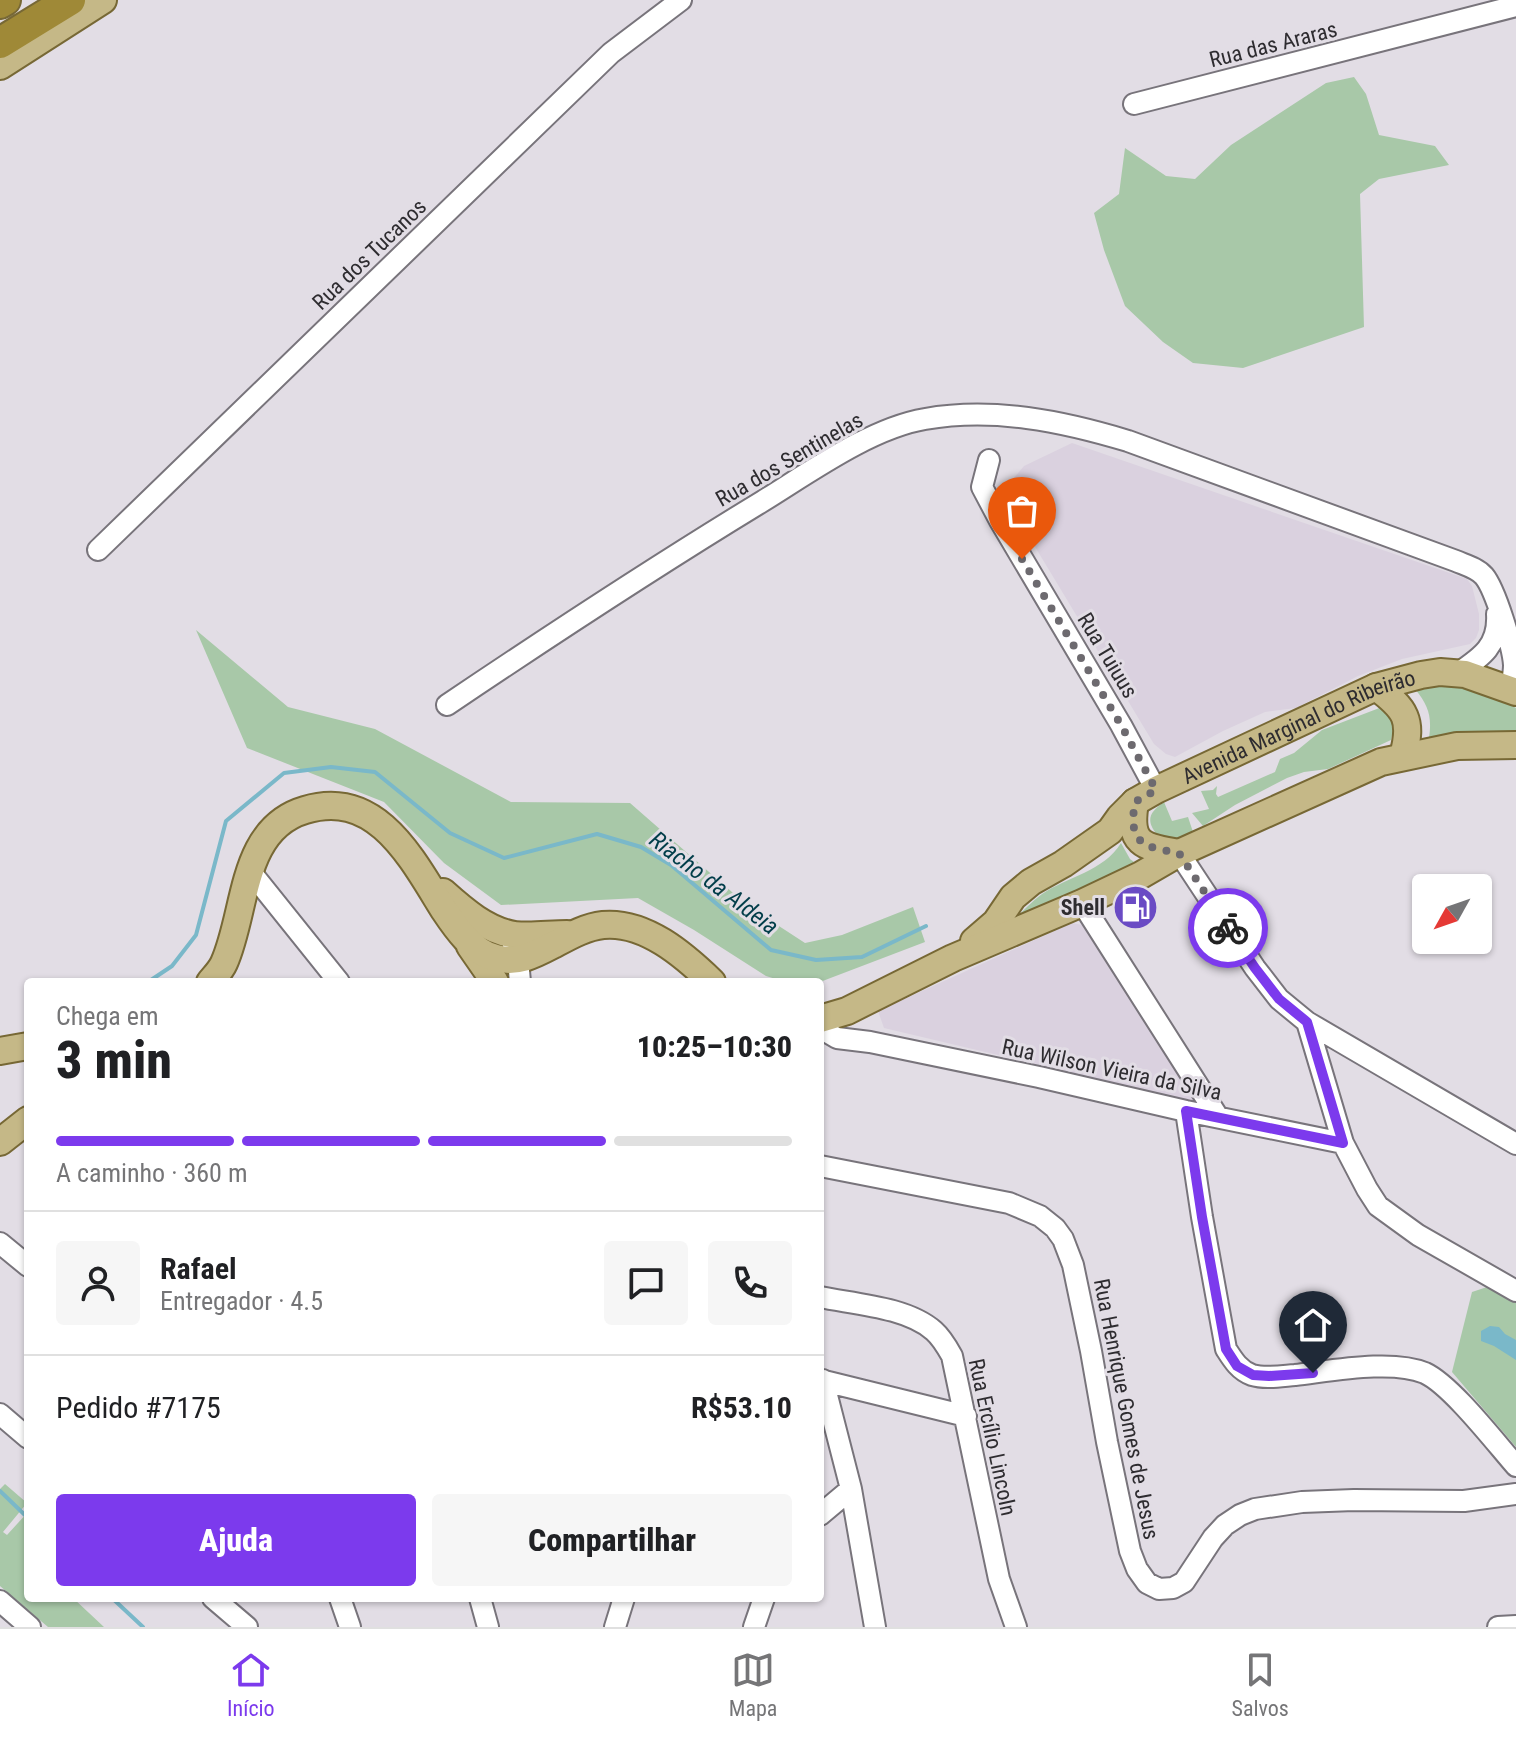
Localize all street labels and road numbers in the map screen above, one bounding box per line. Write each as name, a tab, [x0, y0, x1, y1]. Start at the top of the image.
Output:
street label: Rua das Araras	[1207, 17, 1340, 72]
street label: Rua dos Tucanos	[307, 194, 431, 315]
street label: Rua dos Sentinelas	[711, 407, 867, 512]
street label: Rua Tuiuus	[1072, 608, 1143, 702]
street label: Avenida Marginal do Ribeirão	[1178, 665, 1418, 789]
street label: Rua Wilson Vieira da Silva	[1000, 1034, 1224, 1105]
street label: Rua Henrique Gomes de Jesus	[1089, 1277, 1164, 1542]
street label: Rua Ercílio Lincoln	[964, 1356, 1021, 1518]

